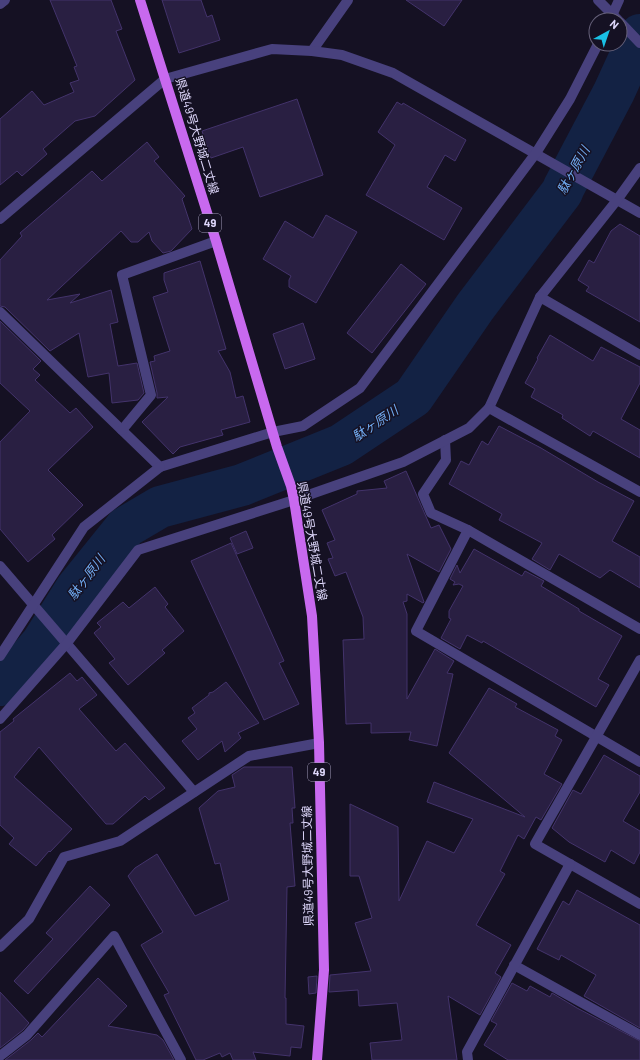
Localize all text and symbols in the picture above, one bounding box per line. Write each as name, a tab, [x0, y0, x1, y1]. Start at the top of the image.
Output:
north arrow	[588, 12, 628, 52]
text: N	[608, 17, 622, 31]
street label: 県道49号大野城二丈線	[174, 76, 222, 196]
water label: 駄ヶ原川	[553, 142, 594, 197]
road number: 49	[199, 214, 221, 232]
water label: 駄ヶ原川	[349, 401, 403, 444]
street label: 県道49号大野城二丈線	[296, 480, 330, 602]
water label: 駄ヶ原川	[64, 550, 109, 603]
road number: 49	[308, 763, 330, 781]
street label: 県道49号大野城二丈線	[299, 805, 315, 927]

